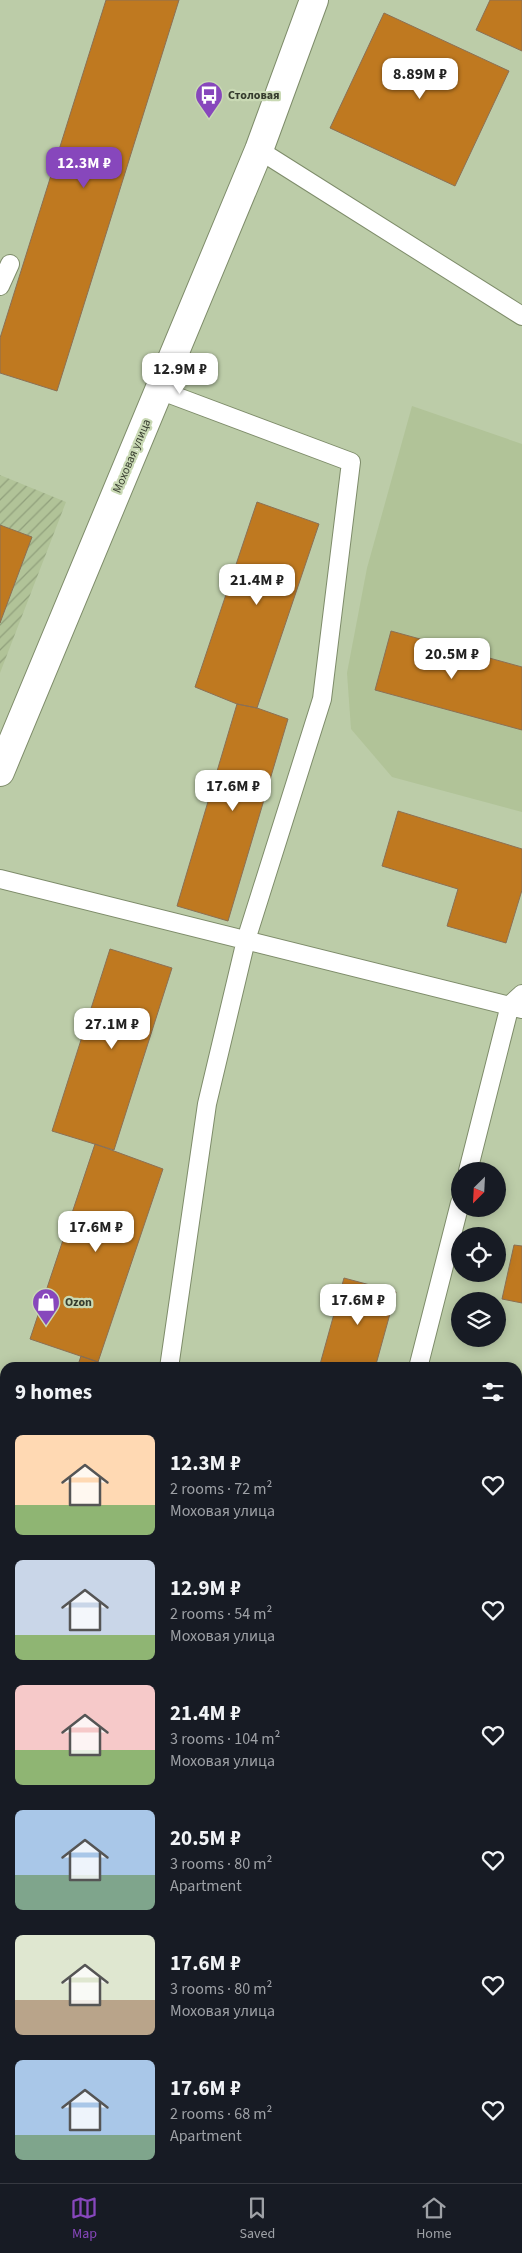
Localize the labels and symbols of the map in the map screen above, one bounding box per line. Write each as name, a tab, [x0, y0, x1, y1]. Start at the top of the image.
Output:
pin: 8.89M ₽	[374, 58, 466, 100]
bus stop icon: Столовая	[194, 80, 224, 119]
place label: Столовая	[228, 87, 280, 104]
pin: 12.3M ₽	[38, 146, 130, 189]
pin: 12.9M ₽	[134, 352, 226, 395]
street label: Моховая улица	[109, 416, 155, 496]
pin: 21.4M ₽	[211, 564, 303, 606]
pin: 20.5M ₽	[406, 638, 498, 680]
pin: 17.6M ₽	[187, 770, 279, 812]
pin: 27.1M ₽	[66, 1008, 158, 1050]
north arrow	[451, 1162, 506, 1218]
pin: 17.6M ₽	[50, 1210, 142, 1253]
pin: 17.6M ₽	[312, 1284, 404, 1326]
shop icon: Ozon	[31, 1287, 61, 1326]
place label: Ozon	[65, 1294, 92, 1311]

